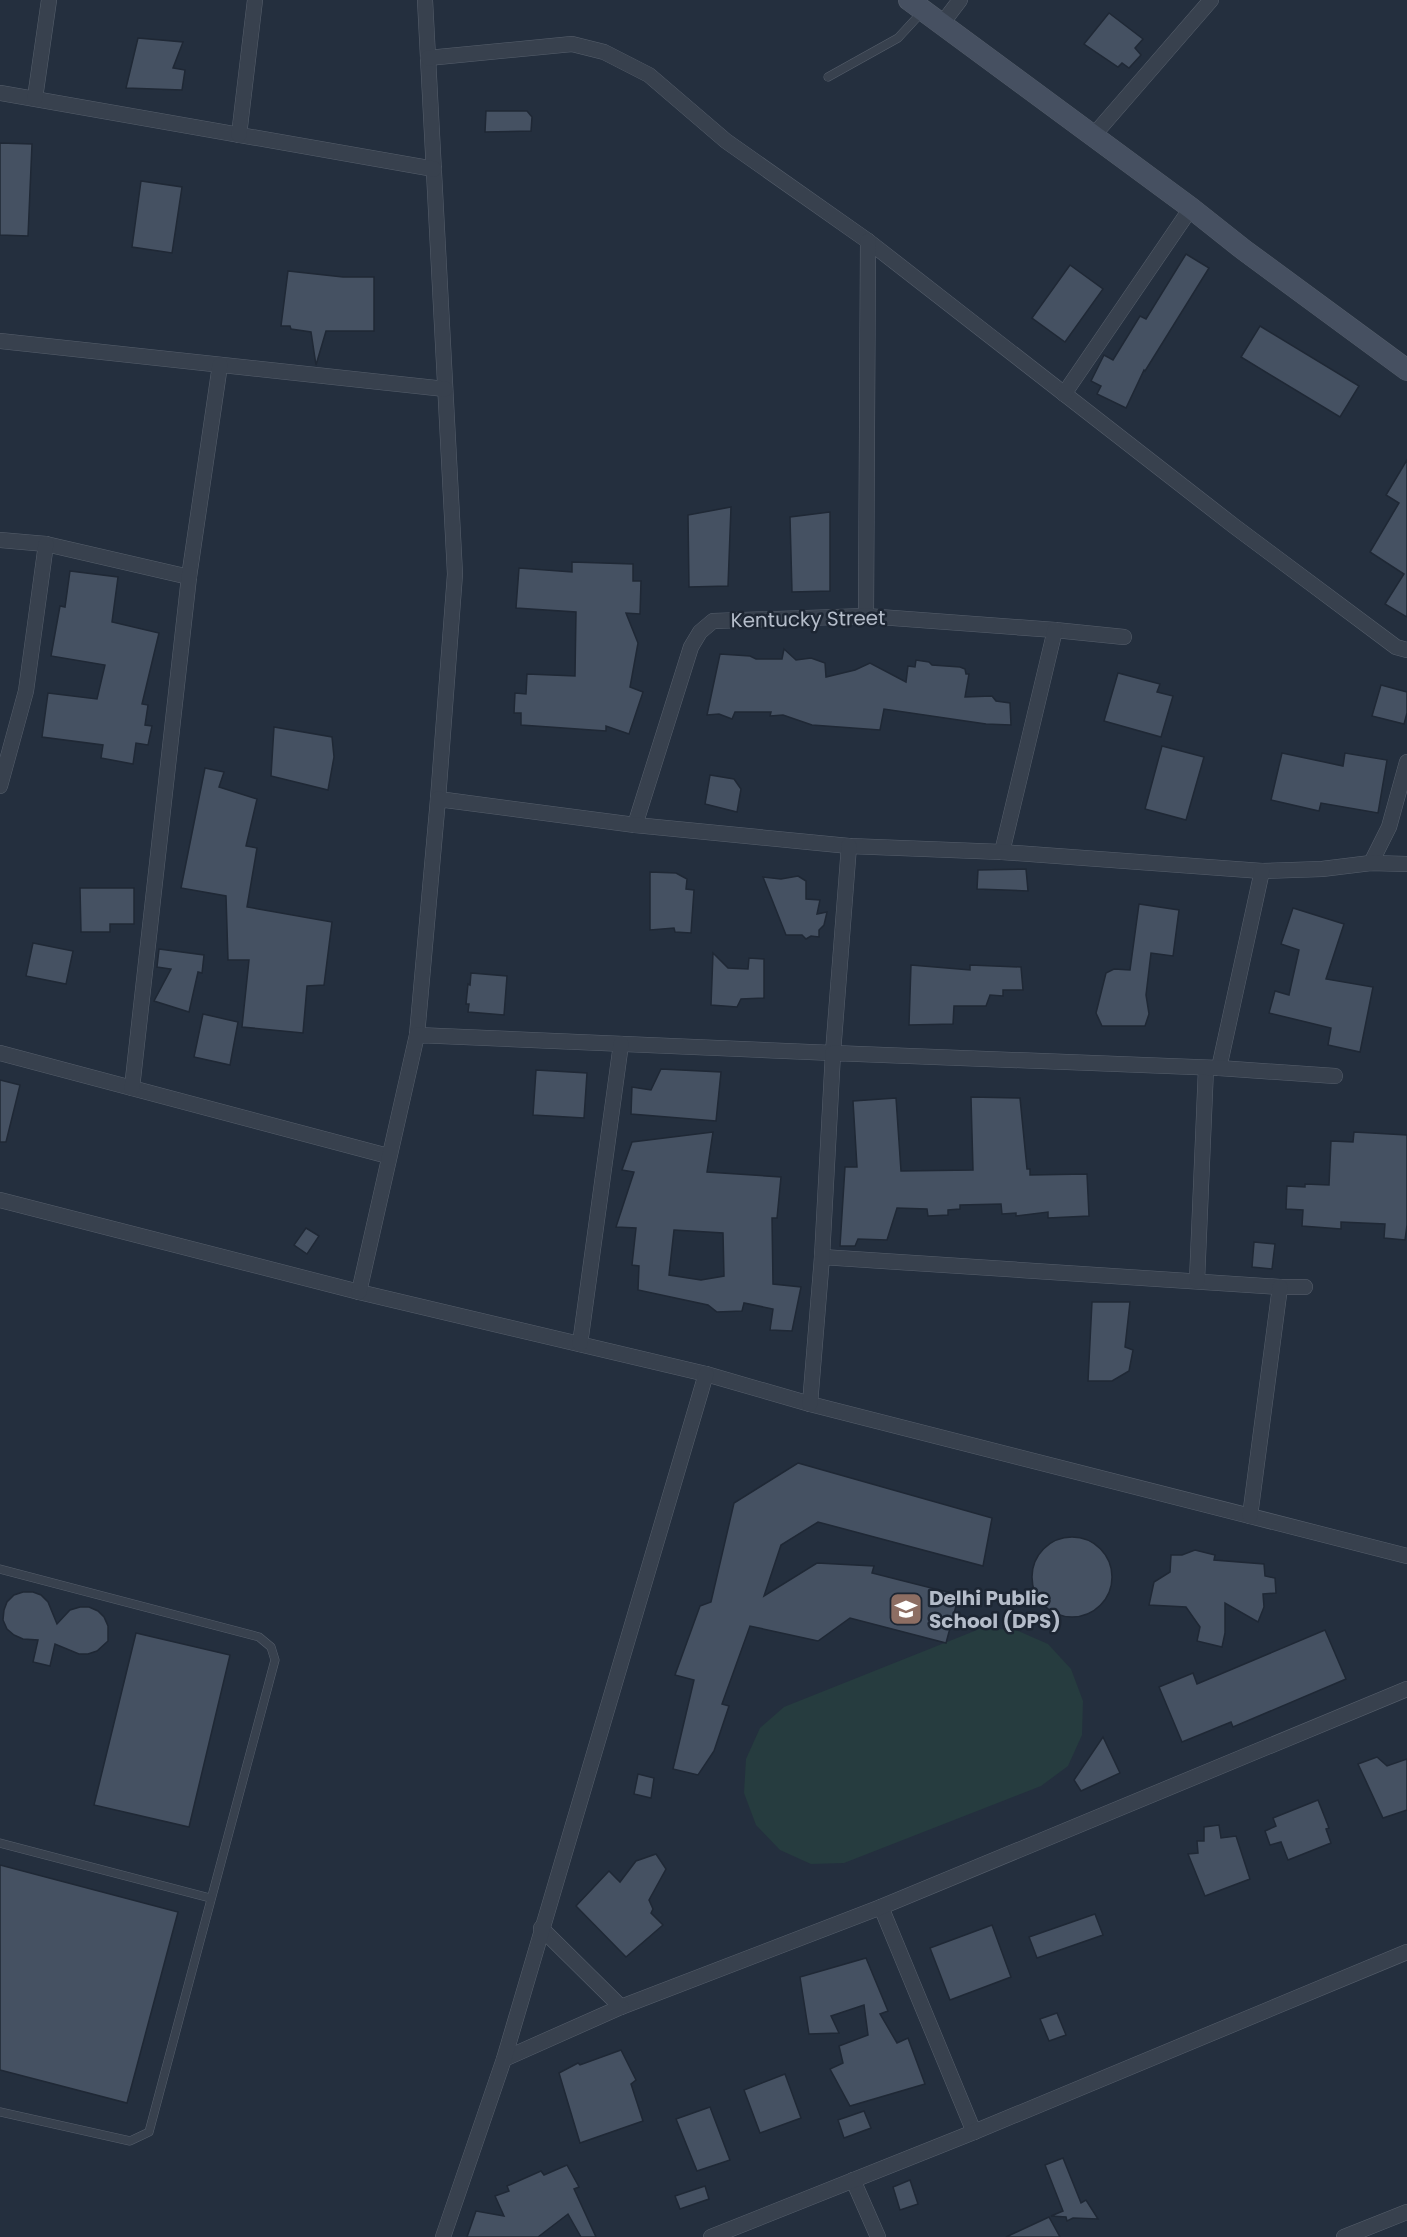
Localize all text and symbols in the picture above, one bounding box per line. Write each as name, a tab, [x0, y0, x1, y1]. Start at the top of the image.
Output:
street label: Kentucky Street	[730, 604, 886, 634]
place label: Delhi Public School (DPS)	[929, 1584, 1061, 1635]
school or university icon: Delhi Public School (DPS)	[888, 1591, 924, 1627]

